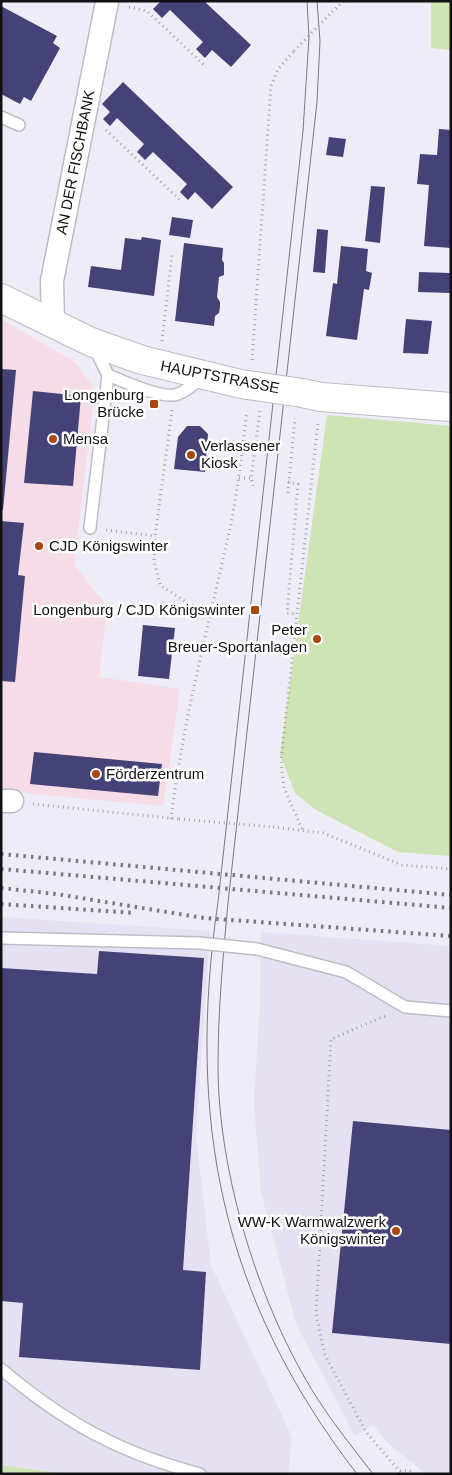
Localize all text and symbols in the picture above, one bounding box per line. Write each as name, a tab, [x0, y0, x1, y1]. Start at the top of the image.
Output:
street label: AN DER FISCHBANK	[52, 89, 97, 236]
street label: HAUPTSTRASSE	[159, 357, 281, 396]
place label: Longenburg Brücke	[64, 386, 144, 420]
marker: Longenburg Brücke	[148, 398, 160, 410]
place label: Mensa	[63, 430, 109, 447]
marker: Mensa	[47, 433, 59, 445]
place label: Verlassener Kiosk	[201, 437, 280, 471]
marker: Verlassener Kiosk	[185, 449, 197, 461]
place label: CJD Königswinter	[49, 537, 168, 554]
marker: CJD Königswinter	[33, 540, 45, 552]
place label: Longenburg / CJD Königswinter	[33, 601, 245, 618]
marker: Longenburg / CJD Königswinter	[249, 604, 261, 616]
place label: Peter Breuer-Sportanlagen	[168, 621, 307, 655]
marker: Peter Breuer-Sportanlagen	[311, 633, 323, 645]
place label: Förderzentrum	[106, 765, 204, 782]
marker: Förderzentrum	[90, 768, 102, 780]
place label: WW-K Warmwalzwerk Königswinter	[238, 1213, 386, 1247]
marker: WW-K Warmwalzwerk Königswinter	[390, 1225, 402, 1237]

